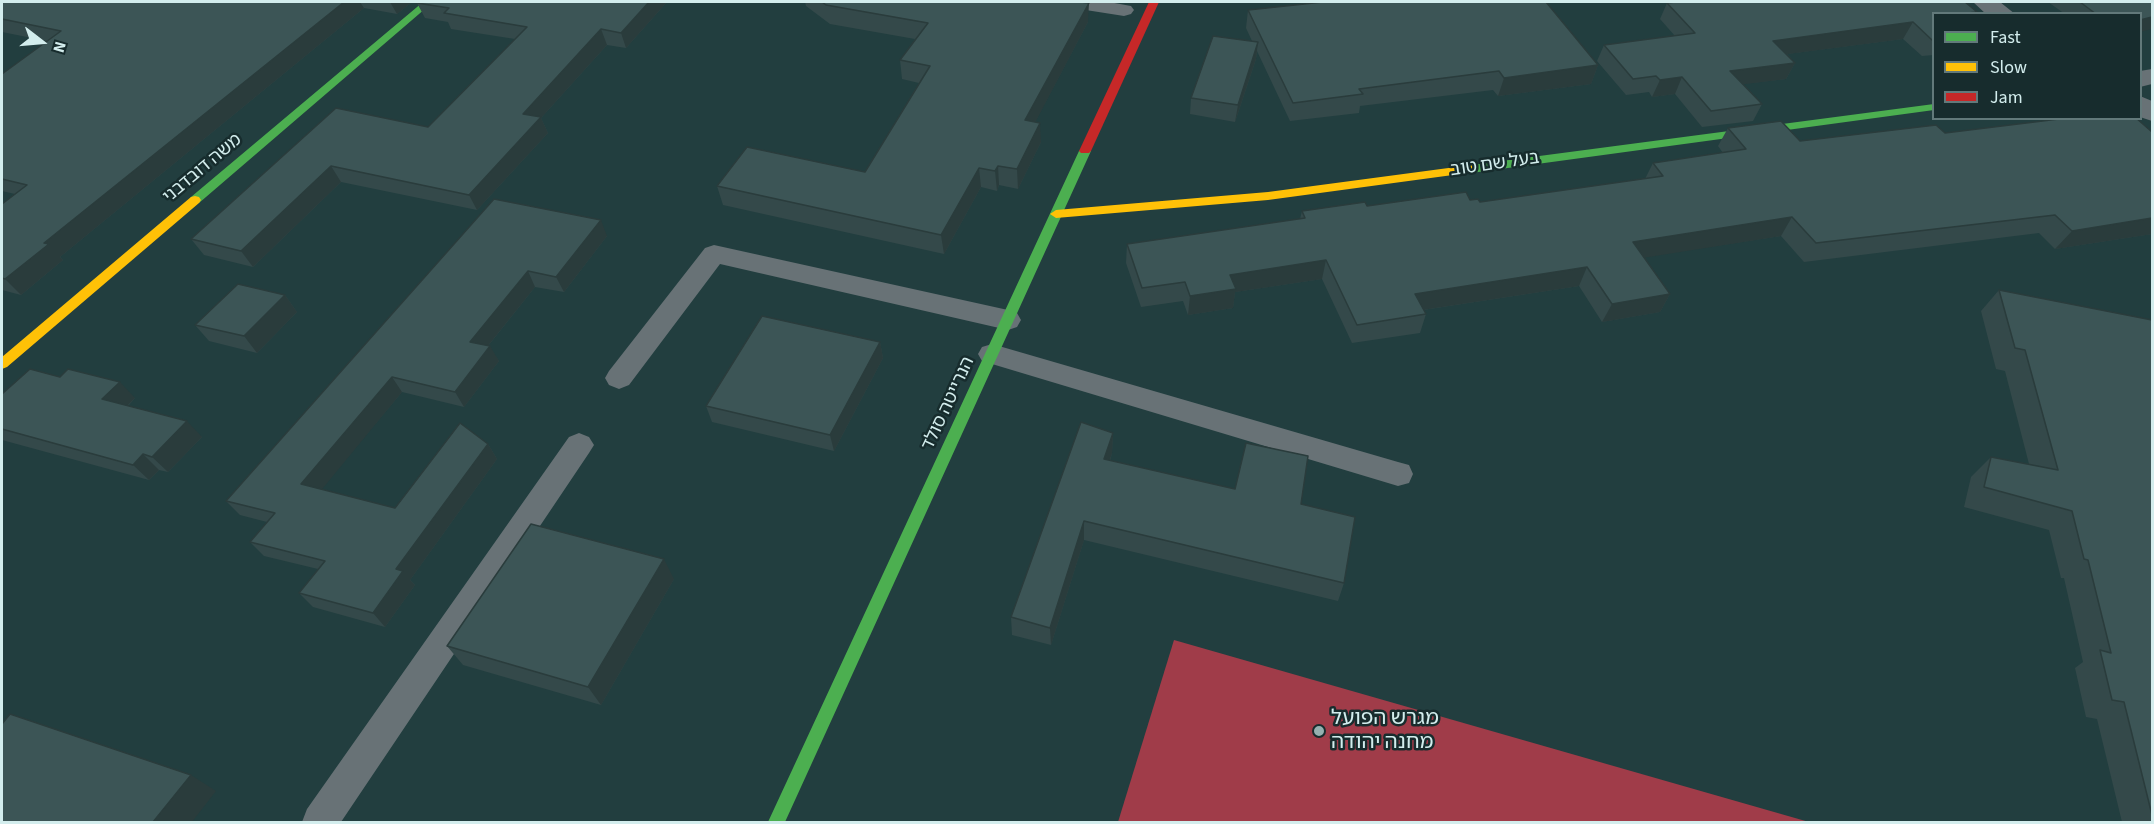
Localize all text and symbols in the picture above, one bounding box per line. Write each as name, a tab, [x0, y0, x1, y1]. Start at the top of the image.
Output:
north arrow	[12, 12, 72, 72]
legend	[1932, 12, 2142, 120]
text: Fast	[1990, 25, 2021, 50]
text: N	[47, 39, 71, 55]
text: Slow	[1990, 55, 2027, 80]
text: Jam	[1990, 85, 2023, 110]
street label: משה דובדבני	[159, 130, 247, 208]
street label: בעל שם טוב	[1449, 148, 1541, 182]
street label: הנרייטה סולד	[918, 354, 980, 454]
place label: מגרש הפועל מחנה יהודה	[1331, 706, 1439, 756]
marker: מגרש הפועל מחנה יהודה	[1312, 724, 1326, 738]

